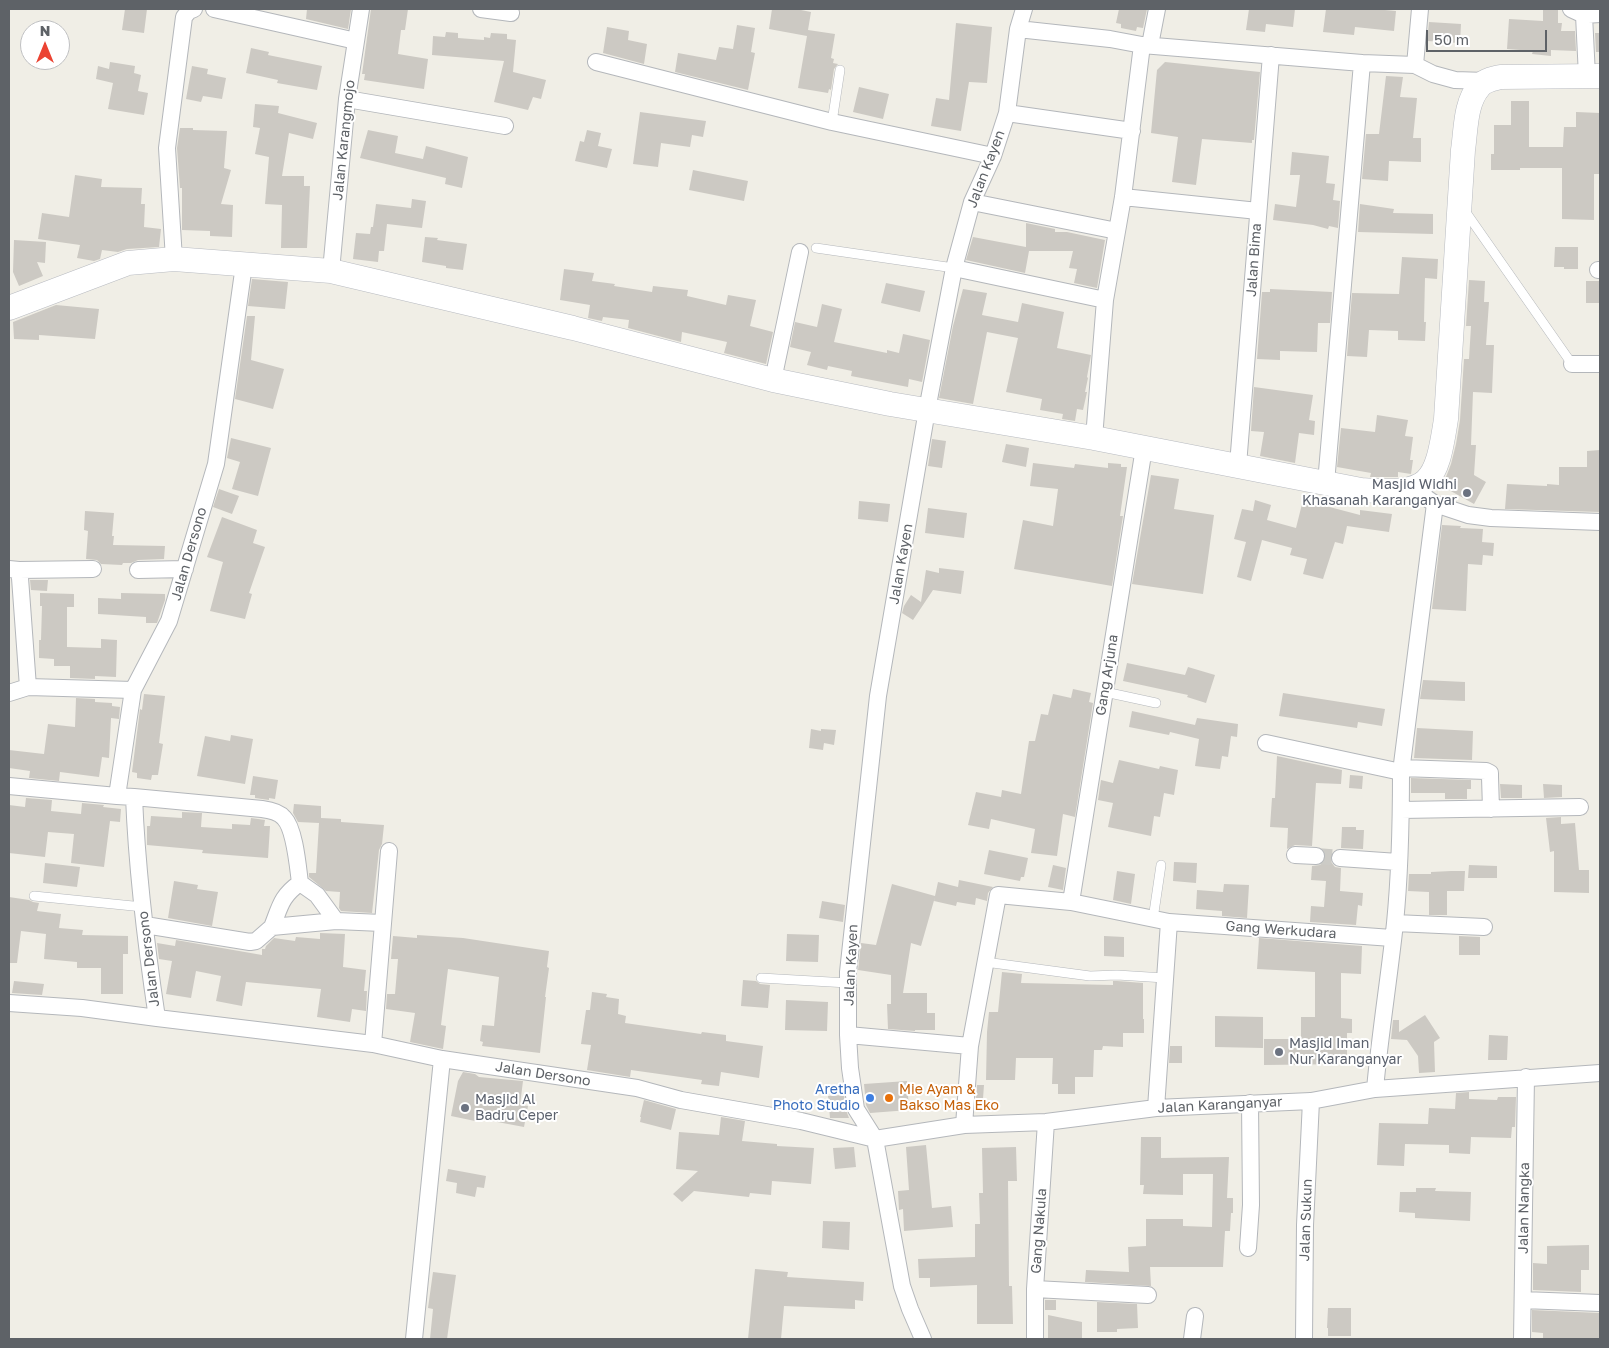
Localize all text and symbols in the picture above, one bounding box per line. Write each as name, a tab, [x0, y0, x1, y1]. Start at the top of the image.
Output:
north arrow	[20, 20, 70, 70]
scale bar	[1429, 20, 1550, 52]
text: N	[40, 22, 50, 39]
text: 50 m	[1434, 30, 1469, 48]
street label: Jalan Karangmojo	[329, 79, 359, 201]
street label: Jalan Kayen	[964, 128, 1008, 210]
street label: Jalan Bima	[1243, 223, 1265, 297]
place label: Masjid Widhi Khasanah Karanganyar	[1302, 477, 1457, 510]
marker: Masjid Widhi Khasanah Karanganyar	[1461, 487, 1473, 499]
street label: Jalan Dersono	[168, 505, 210, 603]
street label: Jalan Kayen	[886, 522, 916, 606]
street label: Gang Arjuna	[1092, 633, 1122, 717]
street label: Jalan Dersono	[135, 910, 163, 1008]
street label: Gang Werkudara	[1225, 918, 1337, 942]
street label: Jalan Kayen	[840, 924, 862, 1006]
place label: Masjid Iman Nur Karanganyar	[1289, 1036, 1402, 1068]
marker: Masjid Iman Nur Karanganyar	[1273, 1046, 1285, 1058]
street label: Jalan Dersono	[494, 1058, 592, 1090]
place label: Aretha Photo Studio	[773, 1082, 860, 1114]
place label: Mie Ayam & Bakso Mas Eko	[899, 1082, 999, 1114]
place label: Masjid Al Badru Ceper	[475, 1092, 558, 1124]
marker: Aretha Photo Studio	[864, 1092, 876, 1104]
marker: Mie Ayam & Bakso Mas Eko	[883, 1092, 895, 1104]
street label: Jalan Karanganyar	[1157, 1093, 1283, 1117]
marker: Masjid Al Badru Ceper	[459, 1102, 471, 1114]
street label: Jalan Nangka	[1515, 1162, 1533, 1254]
street label: Jalan Sukun	[1296, 1178, 1316, 1262]
street label: Gang Nakula	[1028, 1188, 1050, 1274]

